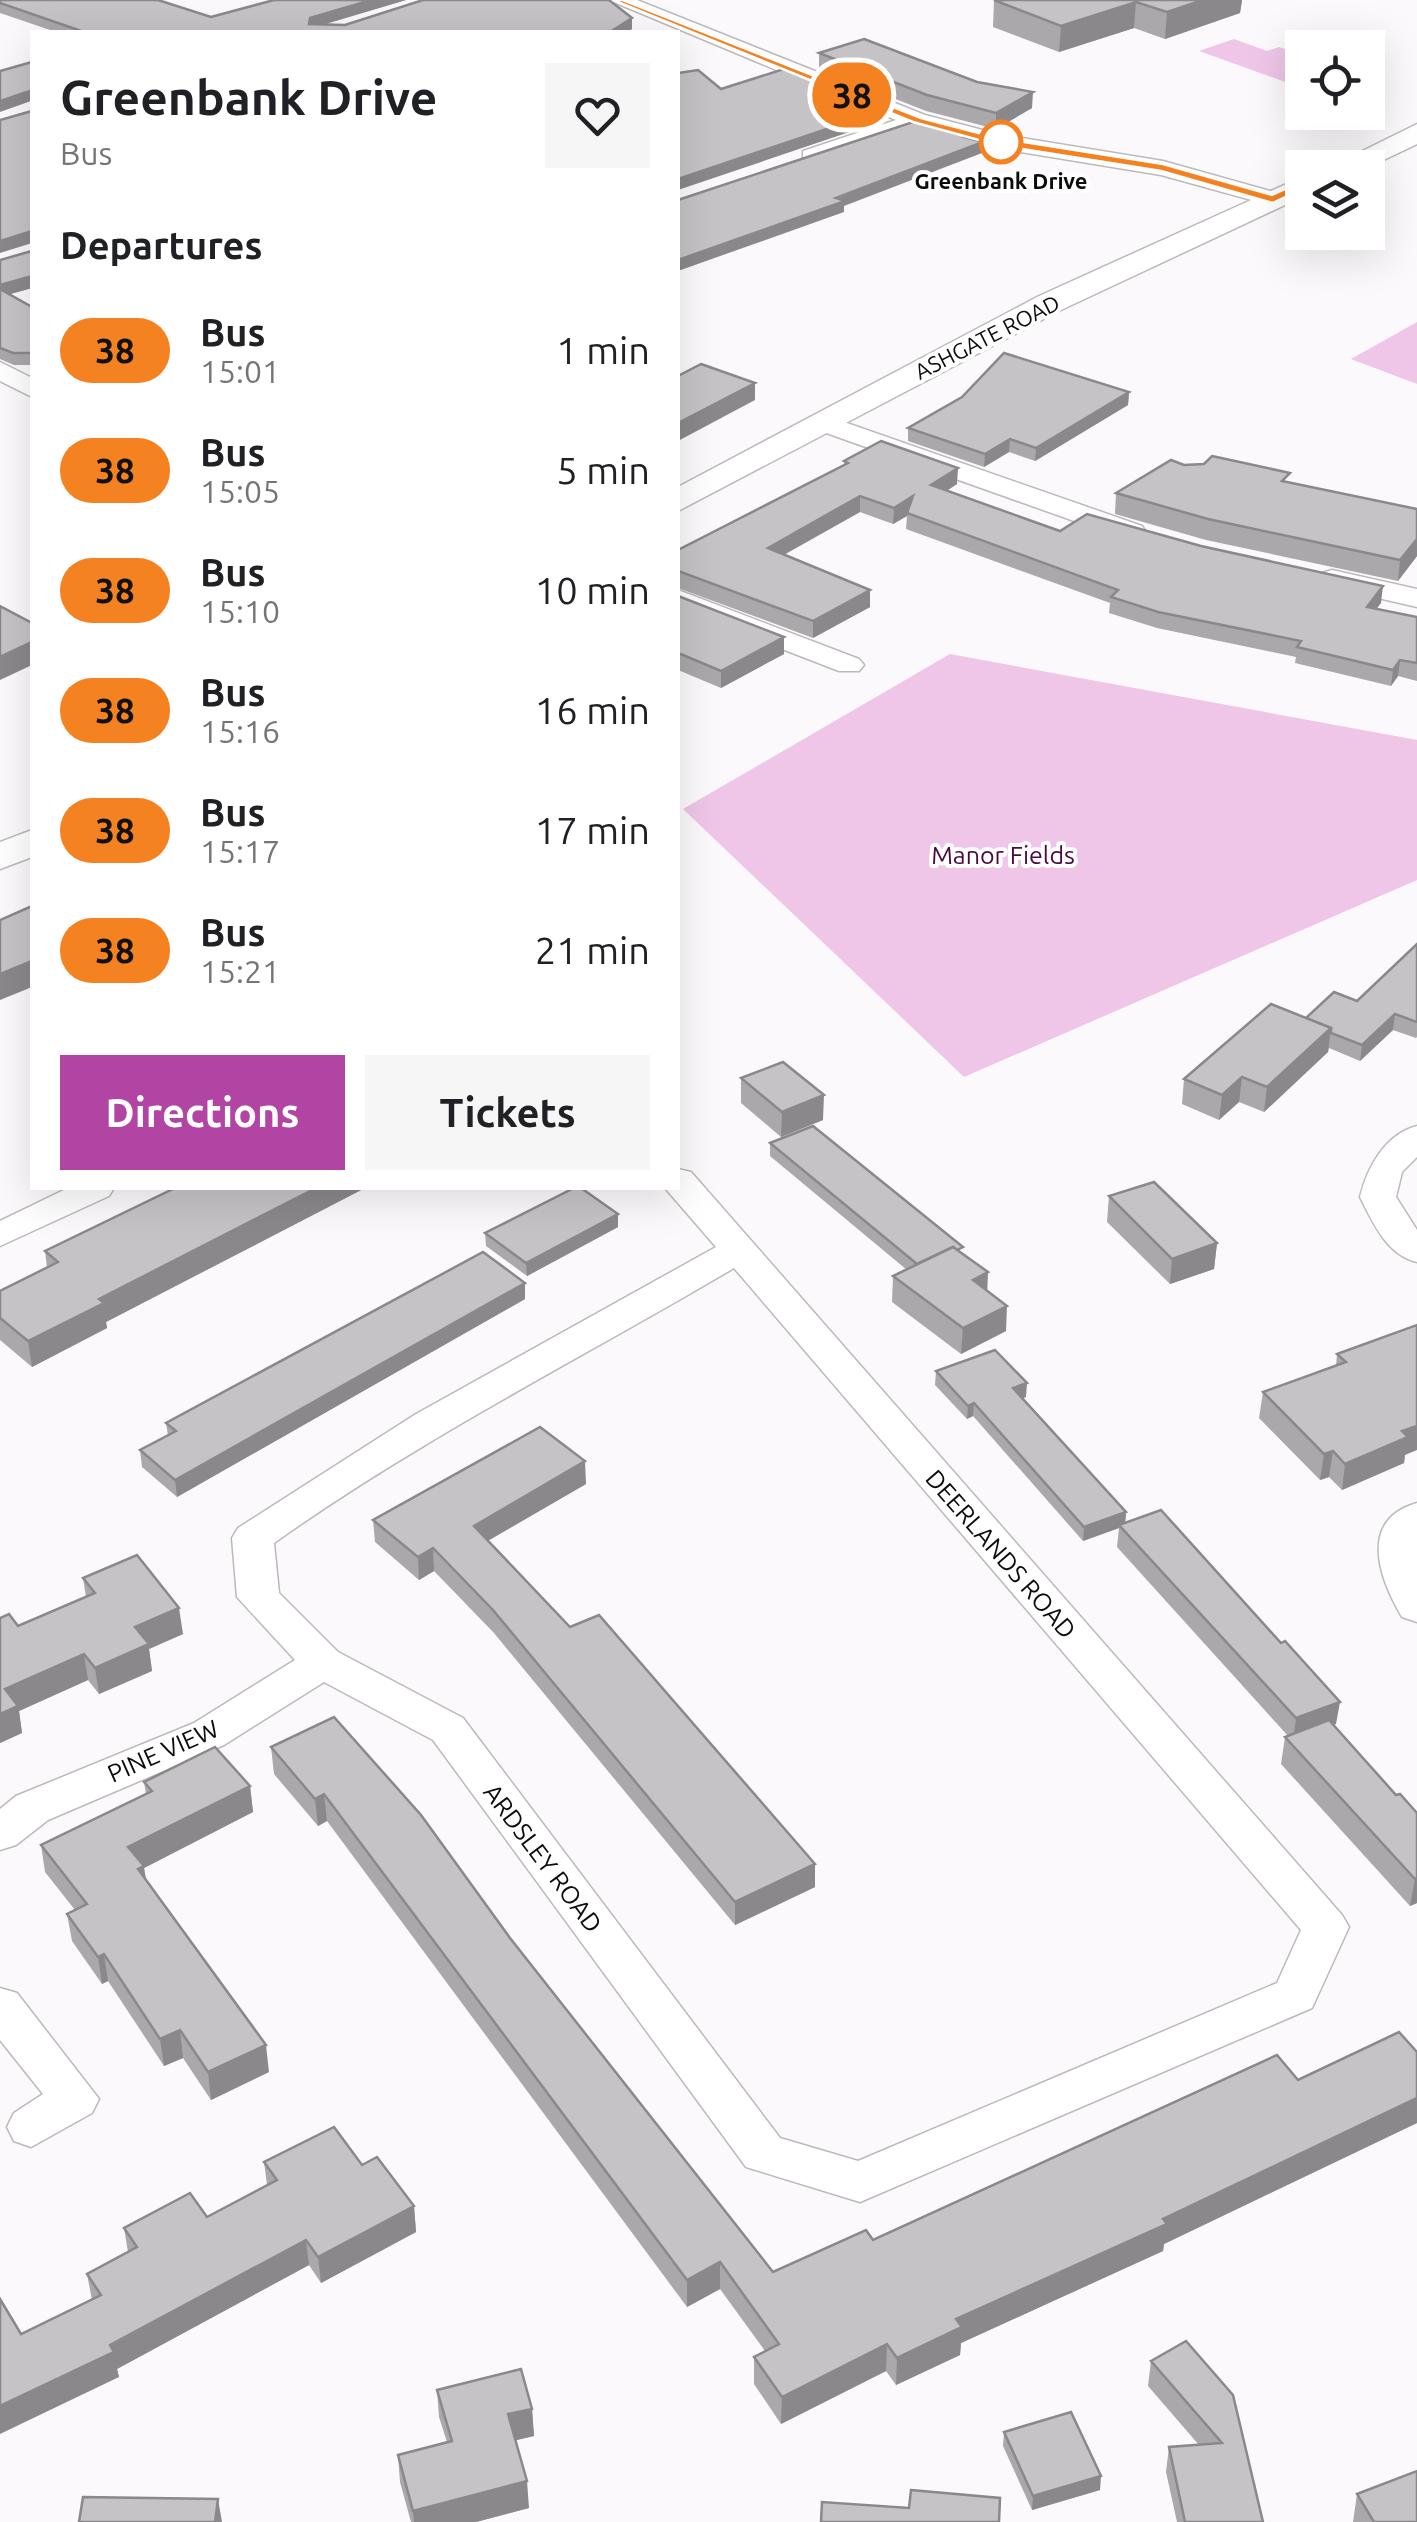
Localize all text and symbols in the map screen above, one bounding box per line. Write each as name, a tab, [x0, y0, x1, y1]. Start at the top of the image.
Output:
map controls	[1285, 30, 1385, 250]
button: locate	[1285, 30, 1385, 130]
line badge: 38	[807, 62, 897, 128]
button: heart	[545, 63, 650, 168]
text: Greenbank Drive	[60, 70, 437, 124]
text: 38	[832, 75, 872, 115]
marker: Greenbank Drive	[980, 121, 1022, 163]
text: Bus	[60, 135, 112, 171]
button: layers	[1285, 150, 1385, 250]
place label: Greenbank Drive	[915, 168, 1087, 193]
text: Departures	[60, 224, 262, 266]
street label: ASHGATE ROAD	[910, 289, 1063, 384]
text: Bus	[200, 311, 265, 353]
text: 1 min	[556, 329, 650, 371]
text: 38	[95, 330, 135, 370]
text: 15:01	[200, 353, 280, 389]
text: Bus	[200, 431, 265, 473]
text: 5 min	[556, 449, 650, 491]
text: 38	[95, 450, 135, 490]
text: 15:05	[200, 473, 280, 509]
text: Bus	[200, 551, 265, 593]
text: 10 min	[535, 569, 650, 611]
text: 38	[95, 570, 135, 610]
text: 15:10	[200, 593, 280, 629]
text: Bus	[200, 671, 265, 713]
text: 16 min	[535, 689, 650, 731]
text: 38	[95, 690, 135, 730]
text: 15:16	[200, 713, 280, 749]
text: Bus	[200, 791, 265, 833]
text: 17 min	[535, 809, 650, 851]
text: 38	[95, 810, 135, 850]
text: 15:17	[200, 833, 280, 869]
park label: Manor Fields	[931, 841, 1075, 869]
text: Bus	[200, 911, 265, 953]
text: 21 min	[535, 929, 650, 971]
text: 38	[95, 930, 135, 970]
text: 15:21	[200, 953, 280, 989]
button: Directions	[60, 1055, 345, 1170]
button: Tickets	[365, 1055, 650, 1170]
street label: DEERLANDS ROAD	[920, 1464, 1082, 1644]
street label: PINE VIEW	[103, 1714, 223, 1788]
street label: ARDSLEY ROAD	[478, 1778, 608, 1938]

